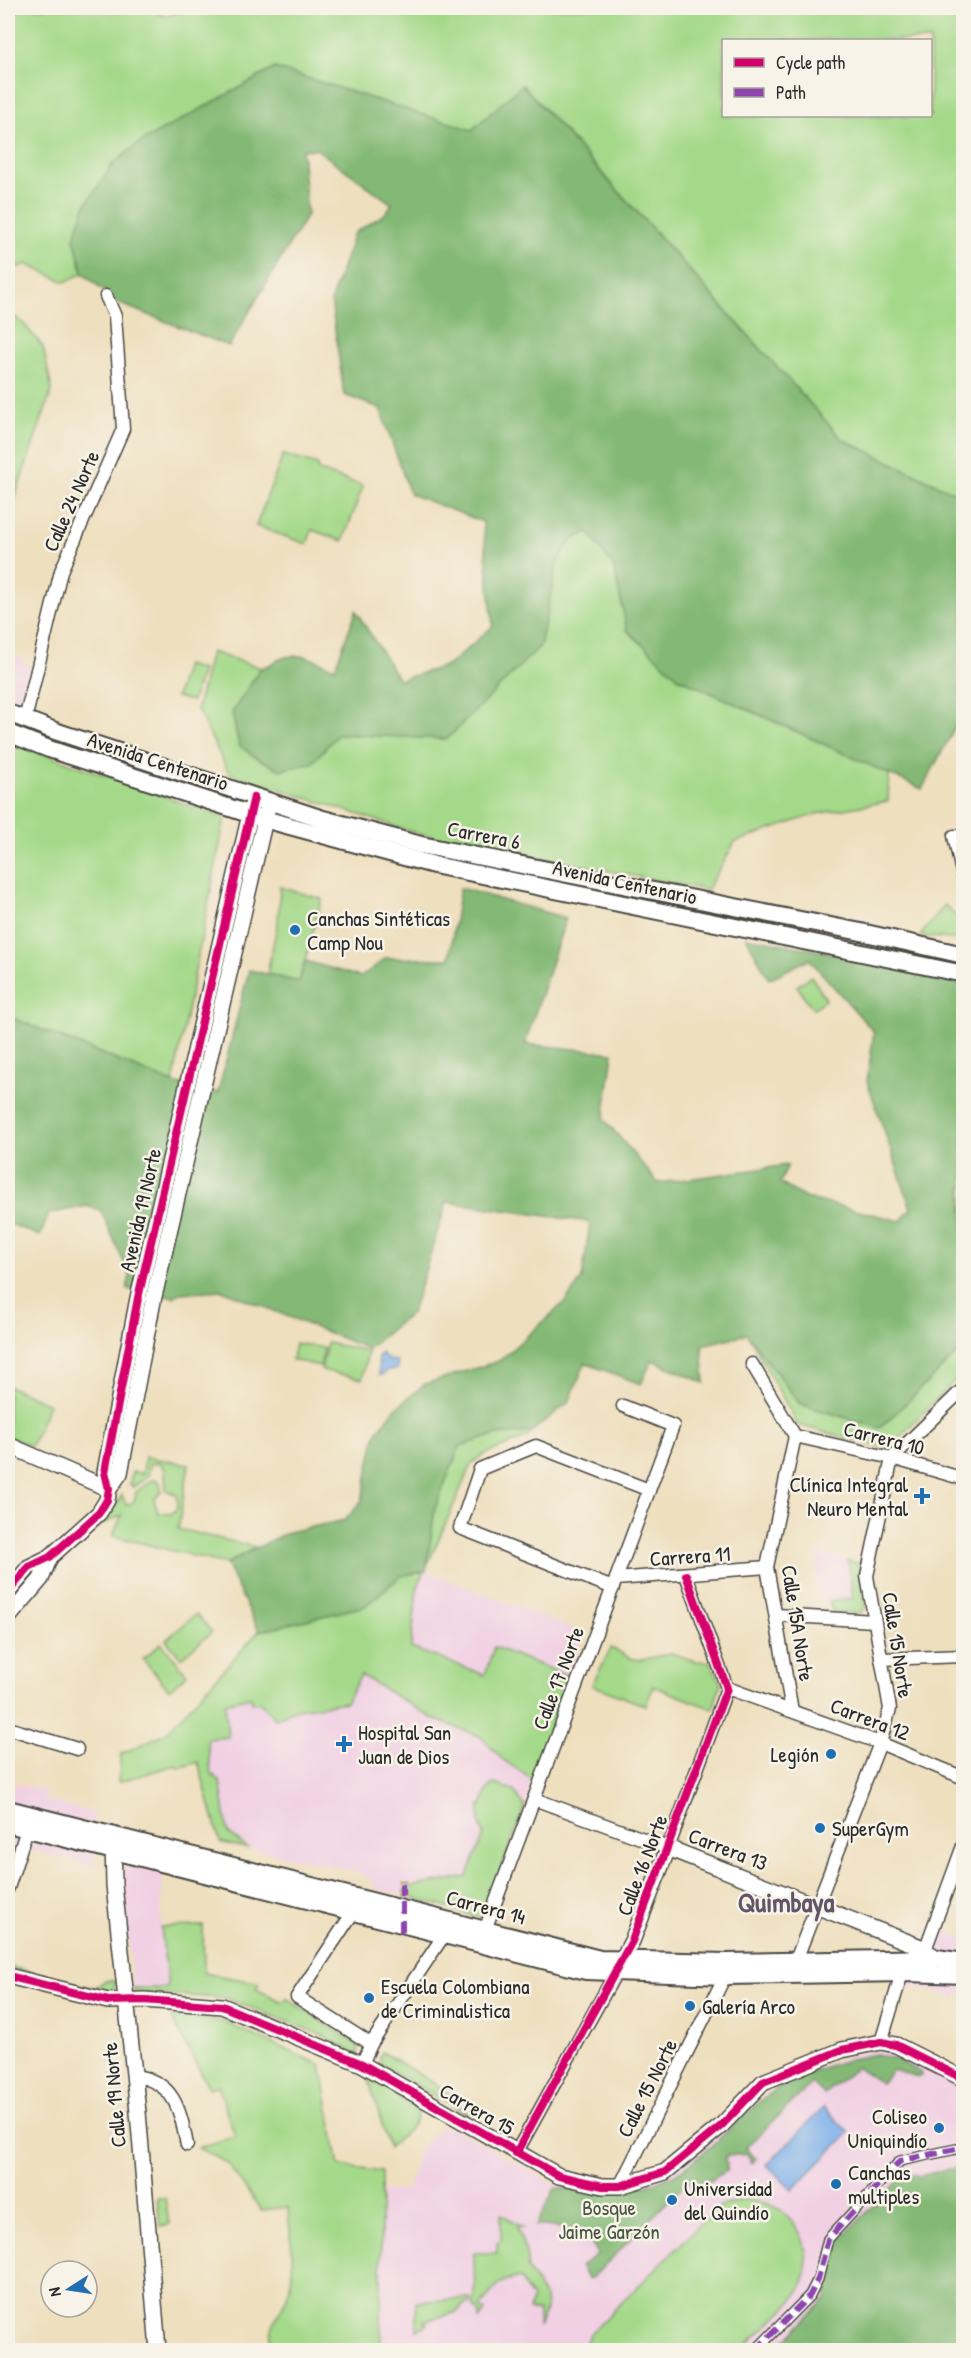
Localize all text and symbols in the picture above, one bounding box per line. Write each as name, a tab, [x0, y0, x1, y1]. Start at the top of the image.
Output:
legend	[722, 39, 932, 117]
text: Cycle path	[776, 50, 846, 75]
text: Path	[776, 80, 806, 105]
street label: Calle 24 Norte	[36, 446, 106, 556]
street label: Avenida Centenario	[84, 725, 232, 797]
street label: Carrera 6	[445, 814, 523, 856]
street label: Avenida Centenario	[550, 853, 700, 911]
place label: Canchas Sintéticas Camp Nou	[307, 904, 450, 957]
marker: Canchas Sintéticas Camp Nou	[288, 923, 302, 937]
street label: Avenida 19 Norte	[112, 1145, 168, 1275]
street label: Carrera 10	[840, 1414, 928, 1462]
place label: Clínica Integral Neuro Mental	[790, 1470, 908, 1523]
marker: Clínica Integral Neuro Mental	[913, 1487, 931, 1505]
street label: Carrera 11	[649, 1539, 731, 1573]
street label: Calle 15A Norte	[775, 1563, 821, 1683]
street label: Calle 15 Norte	[875, 1590, 921, 1700]
street label: Calle 17 Norte	[525, 1622, 591, 1734]
street label: Carrera 12	[826, 1691, 914, 1747]
place label: Hospital San Juan de Dios	[358, 1718, 451, 1771]
marker: Hospital San Juan de Dios	[335, 1735, 353, 1753]
place label: Legión	[771, 1740, 819, 1769]
marker: Legión	[824, 1747, 838, 1761]
street label: Calle 16 Norte	[609, 1810, 675, 1920]
place label: SuperGym	[832, 1814, 909, 1843]
street label: Carrera 13	[684, 1821, 772, 1877]
marker: SuperGym	[813, 1821, 827, 1835]
street label: Carrera 14	[443, 1883, 529, 1932]
district label: Quimbaya	[738, 1884, 835, 1922]
place label: Escuela Colombiana de Criminalistica	[381, 1972, 530, 2025]
marker: Escuela Colombiana de Criminalistica	[362, 1991, 376, 2005]
place label: Galería Arco	[702, 1992, 795, 2021]
marker: Galería Arco	[683, 1999, 697, 2013]
street label: Calle 15 Norte	[610, 2034, 684, 2142]
street label: Calle 19 Norte	[95, 2041, 133, 2149]
street label: Carrera 15	[434, 2076, 520, 2142]
place label: Coliseo Uniquindío	[848, 2102, 927, 2155]
marker: Coliseo Uniquindío	[932, 2121, 946, 2135]
place label: Canchas multiples	[848, 2158, 919, 2211]
place label: Universidad del Quindío	[684, 2174, 772, 2227]
marker: Canchas multiples	[829, 2177, 843, 2191]
park label: Bosque Jaime Garzón	[558, 2193, 660, 2246]
marker: Universidad del Quindío	[665, 2193, 679, 2207]
north arrow	[39, 2259, 99, 2319]
text: N	[43, 2285, 66, 2299]

